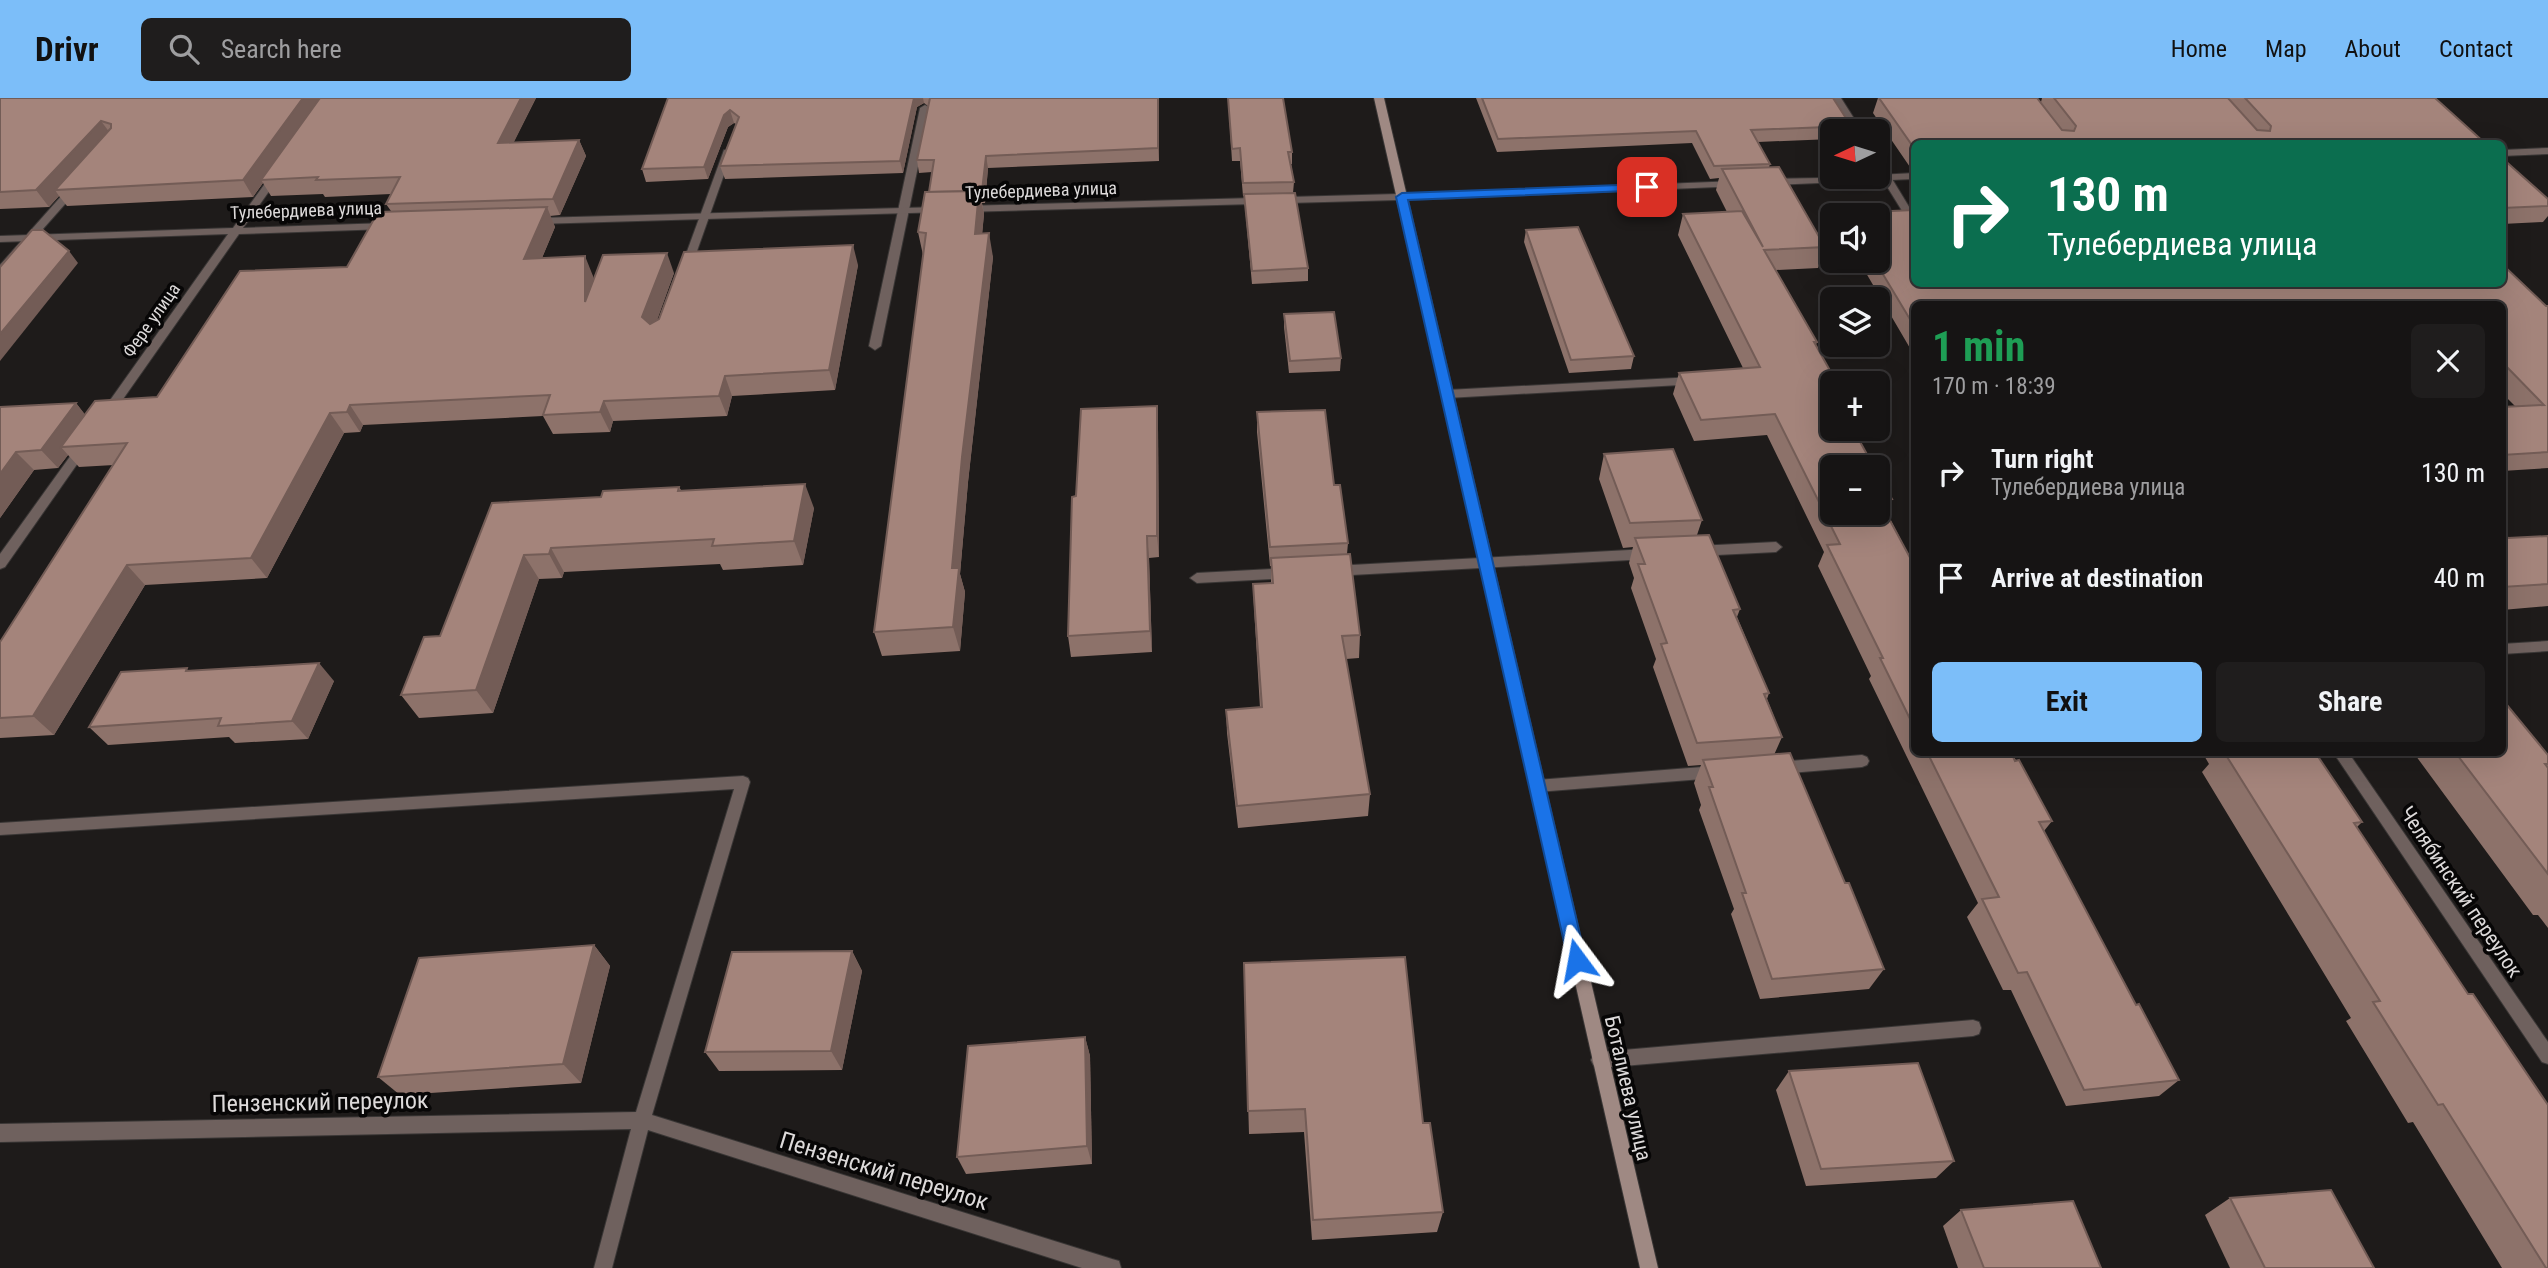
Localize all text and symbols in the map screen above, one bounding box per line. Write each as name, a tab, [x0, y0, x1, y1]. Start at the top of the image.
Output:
search box	[141, 18, 631, 81]
text: Drivr	[35, 30, 99, 69]
icon: search	[165, 30, 203, 68]
text: Search here	[221, 34, 342, 64]
text: Home	[2171, 35, 2227, 63]
text: Map	[2265, 35, 2307, 63]
text: About	[2345, 35, 2401, 63]
text: Contact	[2439, 35, 2513, 63]
north arrow	[1820, 119, 1890, 189]
map controls	[1820, 119, 1890, 525]
pin	[1617, 157, 1677, 217]
text: 130 m	[2047, 166, 2169, 223]
icon: arrive	[1628, 168, 1666, 206]
icon: right	[1932, 168, 2023, 259]
street label: Тулебердиева улица	[965, 177, 1117, 203]
street label: Тулебердиева улица	[230, 197, 382, 223]
button: sound	[1820, 203, 1890, 273]
text: Тулебердиева улица	[2047, 225, 2317, 263]
street label: Фере улица	[118, 279, 184, 361]
button: layers	[1820, 287, 1890, 357]
text: 1 min	[1932, 322, 2025, 371]
button: close	[2411, 324, 2485, 398]
button: +	[1820, 371, 1890, 441]
text: 170 m · 18:39	[1932, 373, 2056, 400]
text: Turn right	[1991, 444, 2093, 474]
icon: right	[1932, 454, 1970, 492]
button: −	[1820, 455, 1890, 525]
text: 130 m	[2421, 458, 2485, 488]
text: Тулебердиева улица	[1991, 474, 2185, 501]
icon: arrive	[1932, 559, 1970, 597]
text: Arrive at destination	[1991, 563, 2203, 593]
text: 40 m	[2434, 563, 2485, 593]
button: Exit	[1932, 662, 2202, 742]
button: Share	[2216, 662, 2485, 742]
street label: Челябинский переулок	[2395, 802, 2527, 982]
position arrow	[1540, 923, 1614, 997]
street label: Боталиева улица	[1600, 1013, 1656, 1163]
street label: Пензенский переулок	[211, 1086, 429, 1118]
street label: Пензенский переулок	[776, 1126, 992, 1216]

